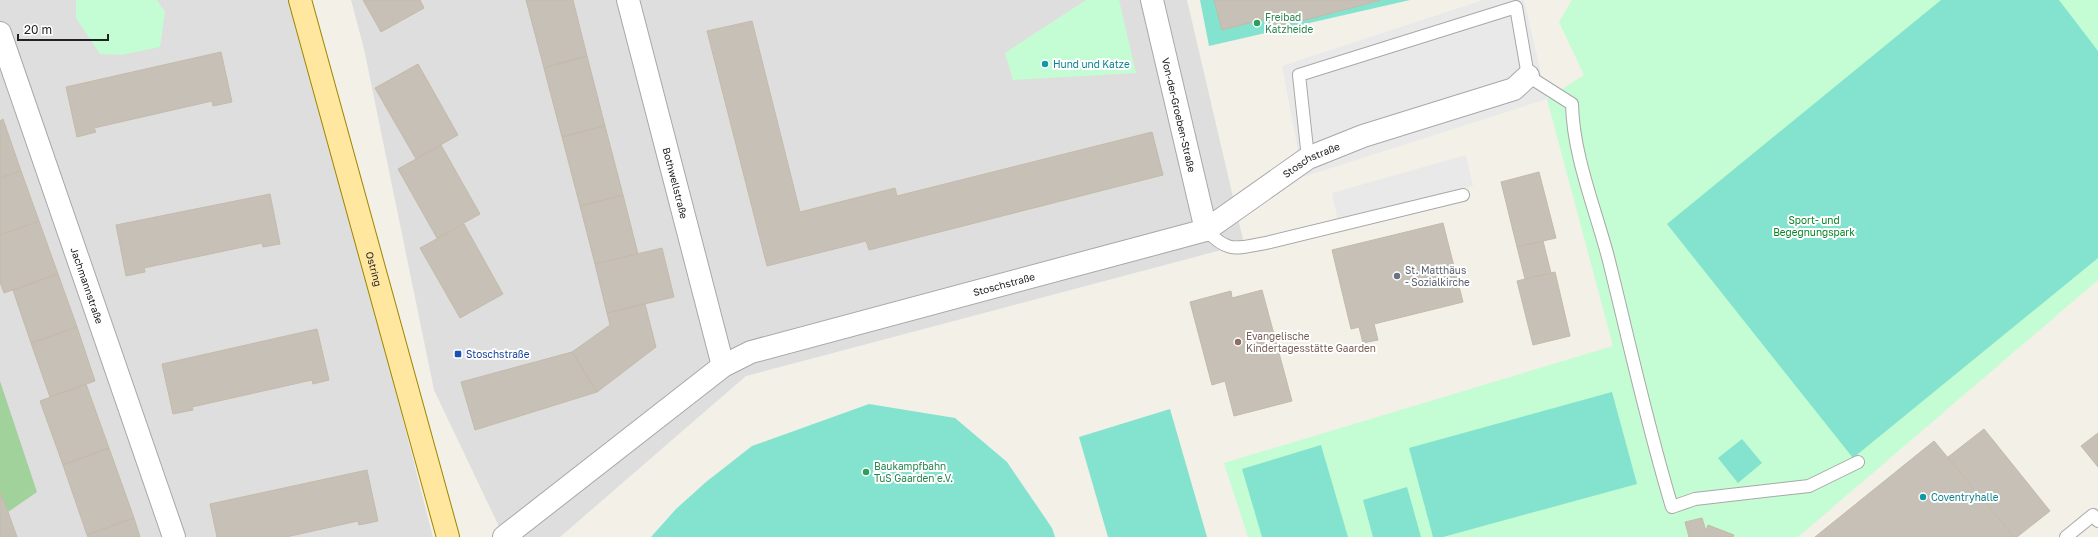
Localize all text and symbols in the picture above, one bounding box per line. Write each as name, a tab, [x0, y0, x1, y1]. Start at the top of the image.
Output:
place label: Freibad Katzheide	[1265, 11, 1313, 35]
scale bar	[18, 16, 108, 42]
marker: Freibad Katzheide	[1252, 18, 1262, 28]
text: 20 m	[24, 22, 52, 37]
street label: Von-der-Groeben-Straße	[1160, 57, 1198, 173]
place label: Hund und Katze	[1053, 58, 1130, 70]
marker: Hund und Katze	[1040, 59, 1050, 69]
street label: Stoschstraße	[1280, 140, 1342, 180]
street label: Bothwellstraße	[660, 146, 691, 220]
park label: Sport- und Begegnungspark	[1773, 214, 1855, 238]
street label: Jachmannstraße	[68, 246, 106, 325]
street label: Ostring	[364, 250, 385, 288]
place label: St. Matthäus - Sozialkirche	[1405, 264, 1470, 288]
street label: Stoschstraße	[972, 270, 1036, 298]
marker: St. Matthäus - Sozialkirche	[1392, 271, 1402, 281]
place label: Evangelische Kindertagesstätte Gaarden	[1246, 330, 1376, 354]
marker: Evangelische Kindertagesstätte Gaarden	[1233, 337, 1243, 347]
place label: Stoschstraße	[466, 348, 530, 360]
marker: Stoschstraße	[453, 349, 463, 359]
place label: Baukampfbahn TuS Gaarden e.V.	[874, 460, 953, 484]
marker: Baukampfbahn TuS Gaarden e.V.	[861, 467, 871, 477]
place label: Coventryhalle	[1931, 491, 1999, 503]
marker: Coventryhalle	[1918, 492, 1928, 502]

